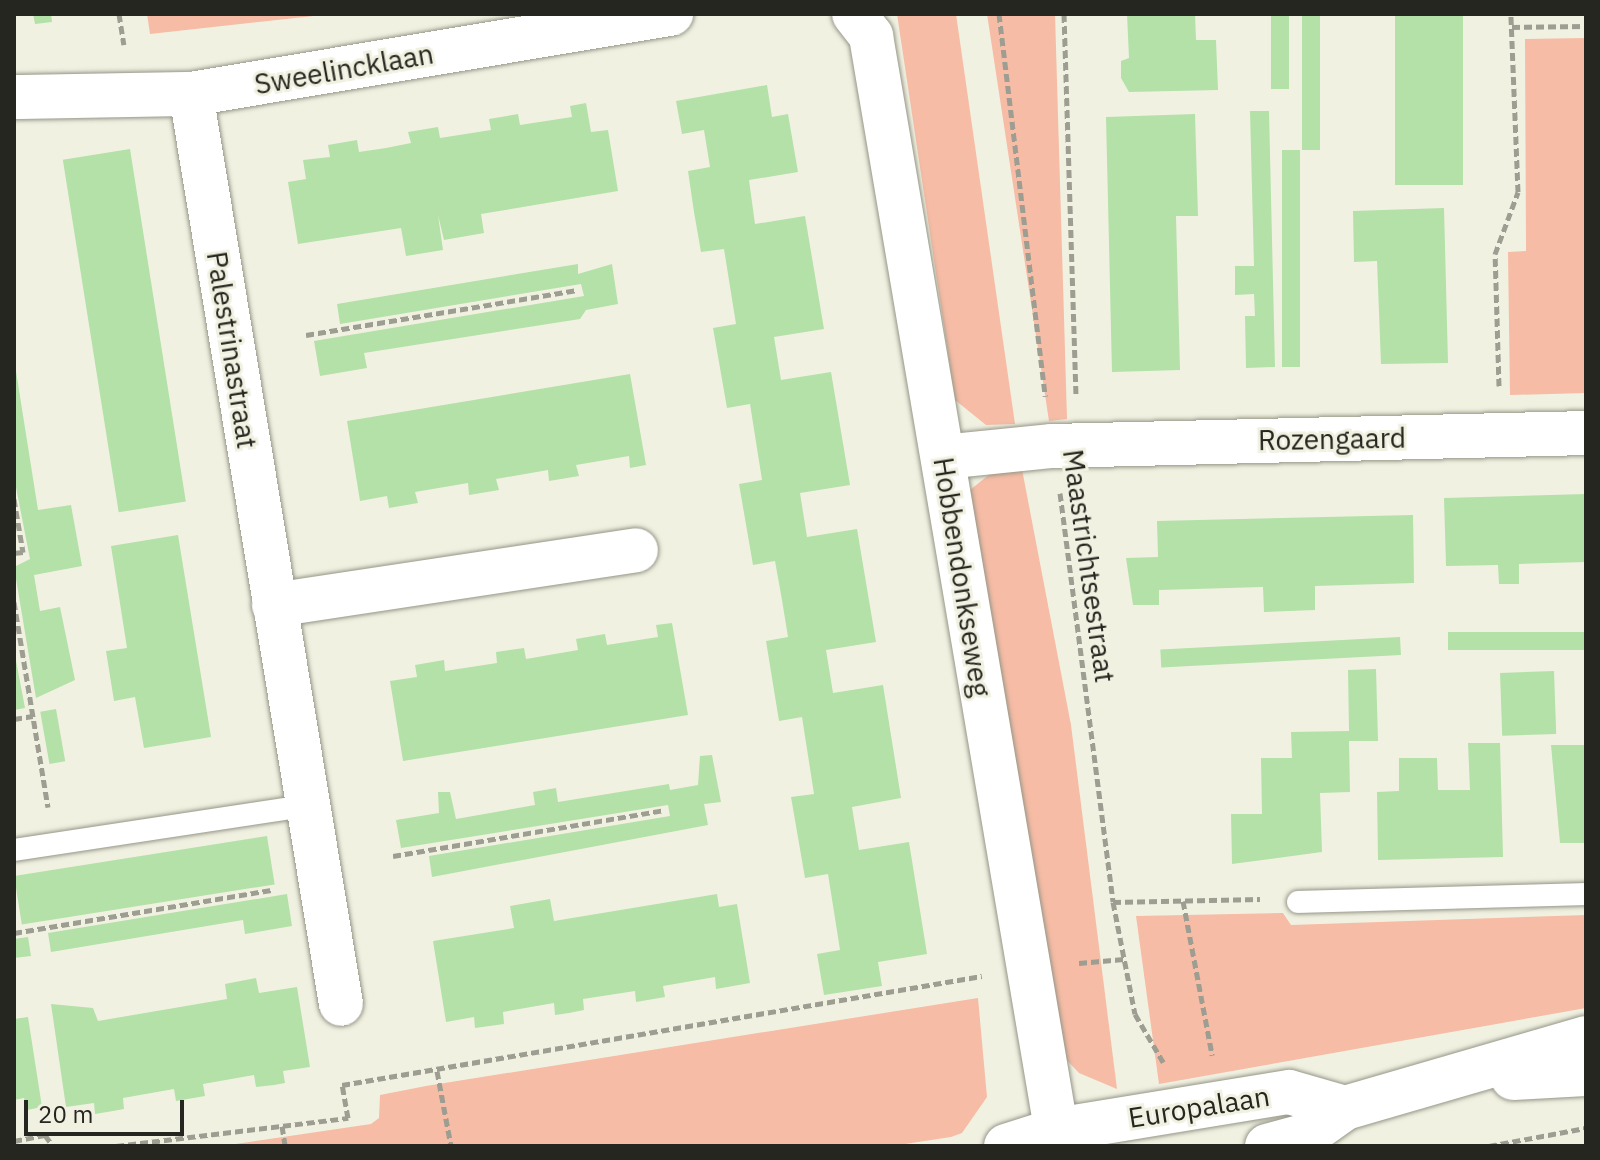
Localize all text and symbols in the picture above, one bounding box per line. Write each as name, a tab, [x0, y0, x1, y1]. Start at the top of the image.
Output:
street label: Sweelincklaan	[252, 37, 436, 101]
street label: Palestrinastraat	[200, 249, 264, 451]
street label: Rozengaard	[1258, 421, 1406, 457]
street label: Maastrichtsestraat	[1056, 447, 1122, 685]
street label: Hobbendonkseweg	[926, 455, 998, 699]
street label: Europalaan	[1126, 1079, 1272, 1135]
scale bar	[28, 1084, 188, 1134]
text: 20 m	[38, 1098, 93, 1130]

